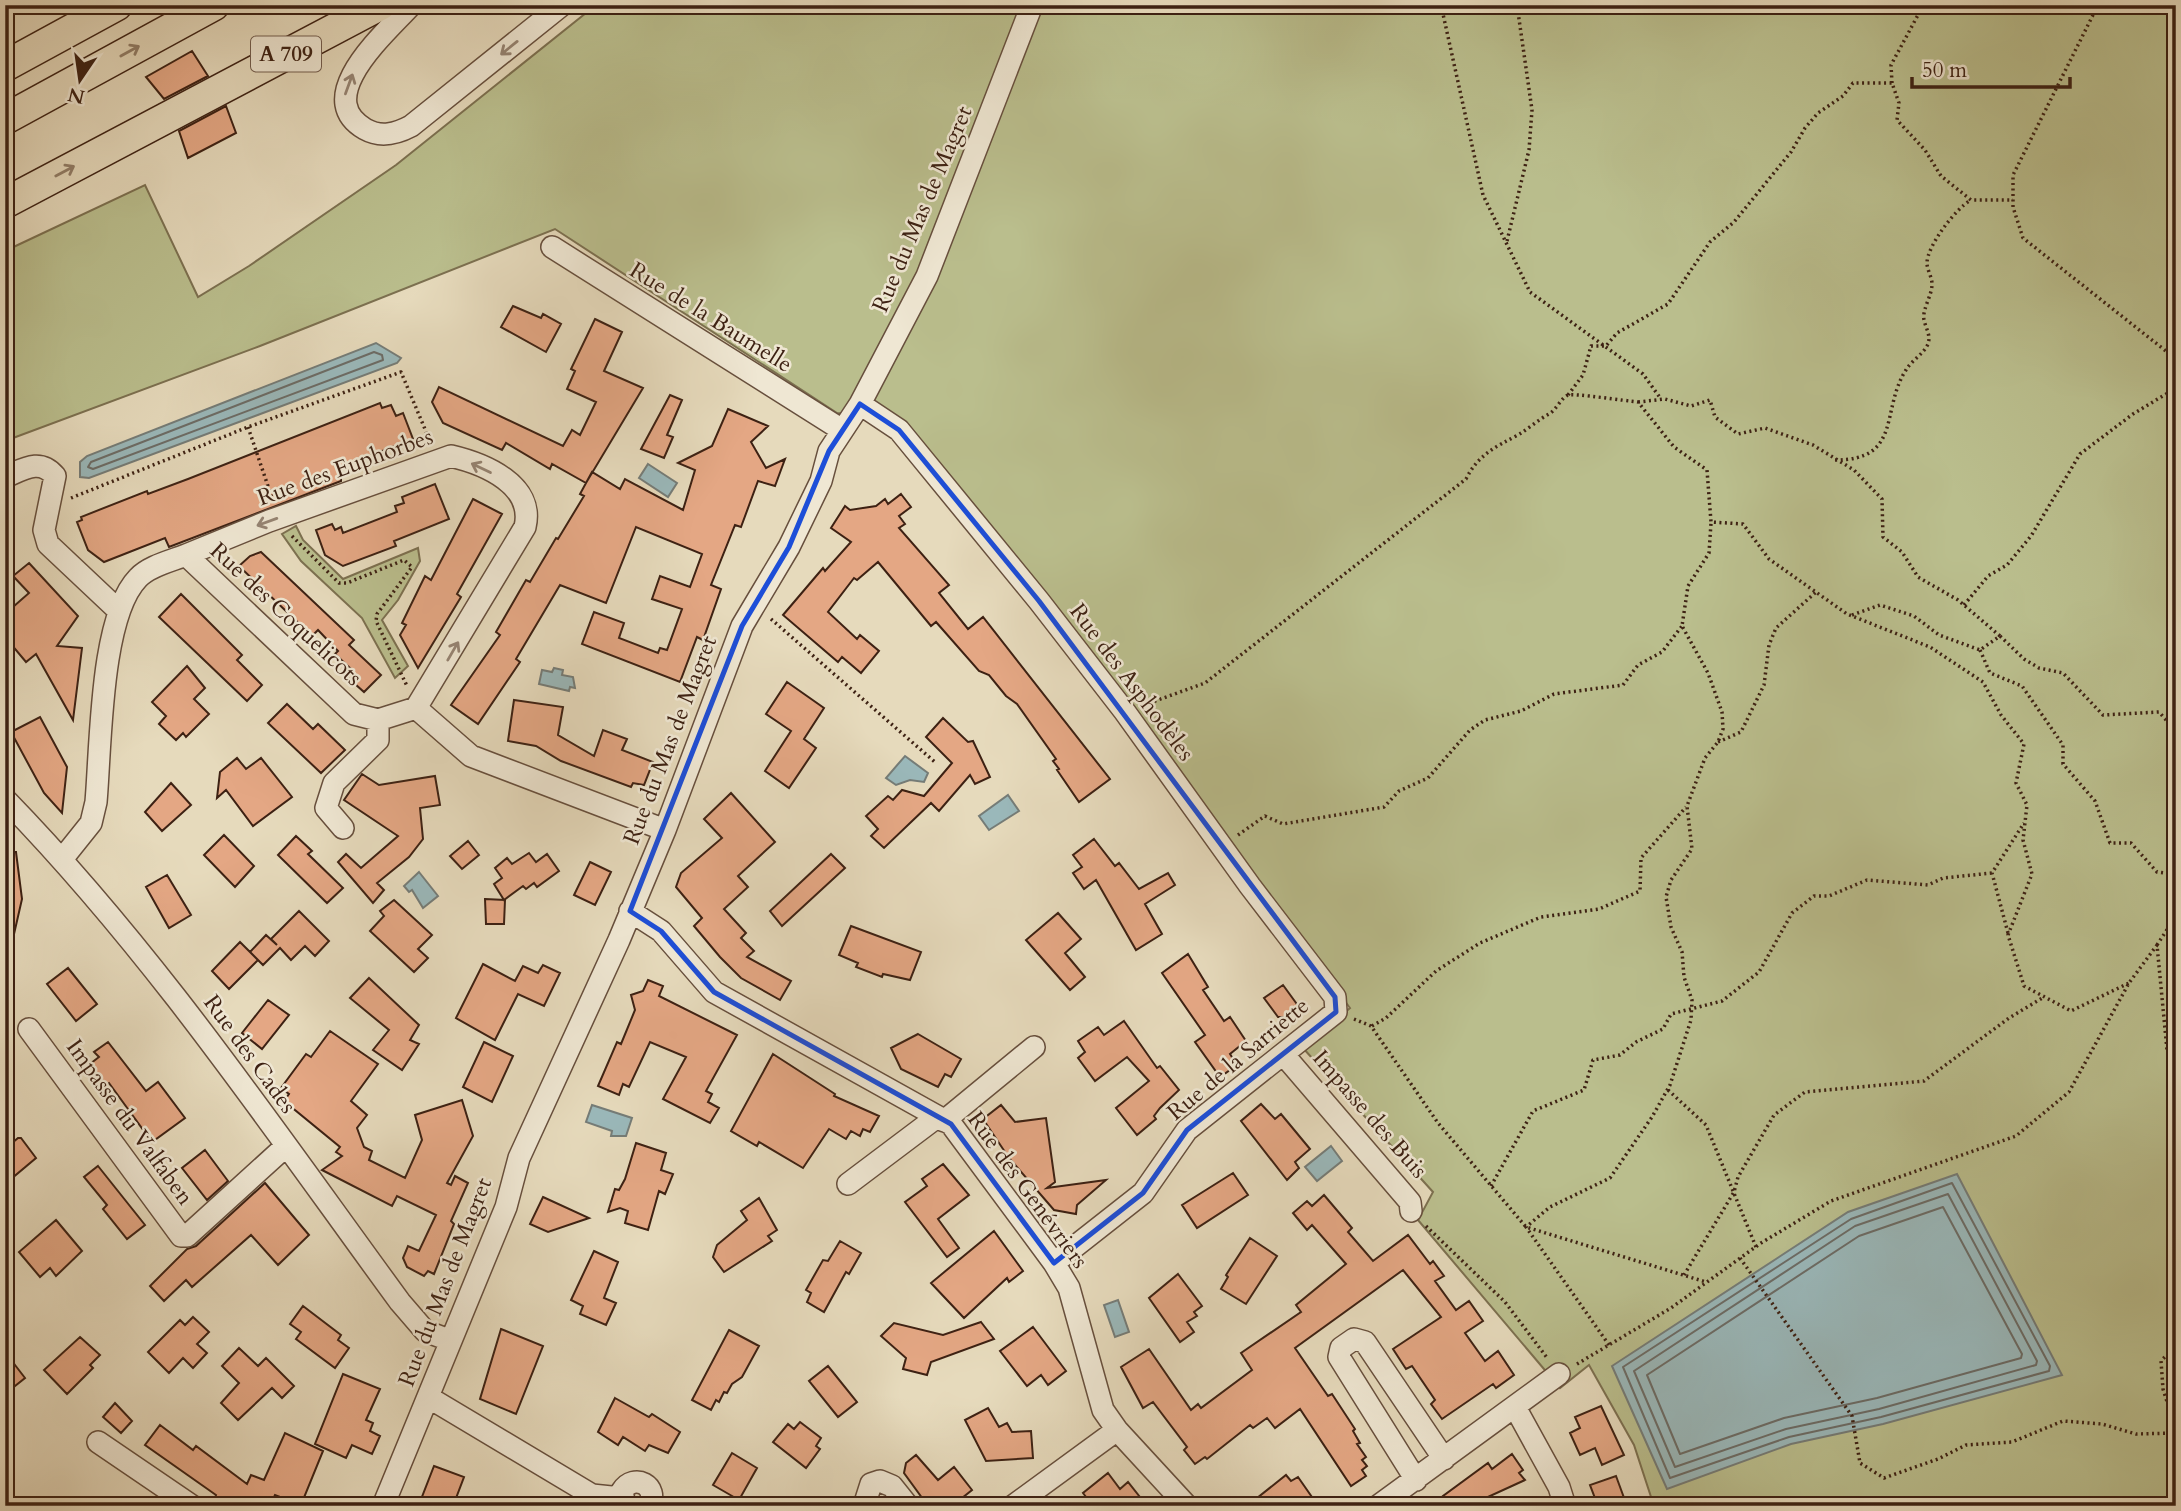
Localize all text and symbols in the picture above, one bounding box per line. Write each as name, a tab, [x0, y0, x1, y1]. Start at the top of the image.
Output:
road number: A 709	[251, 36, 321, 72]
one-way arrow	[500, 40, 518, 55]
one-way arrow	[119, 44, 140, 57]
north arrow	[46, 46, 116, 116]
scale bar	[1912, 46, 2069, 90]
text: 50 m	[1922, 56, 1967, 85]
one-way arrow	[344, 73, 356, 95]
text: N	[65, 81, 87, 110]
street label: Rue du Mas de Magret	[865, 101, 979, 317]
one-way arrow	[55, 164, 75, 178]
street label: Rue de la Baumelle	[624, 255, 798, 379]
street label: Rue des Euphorbes	[253, 421, 437, 513]
one-way arrow	[471, 460, 492, 474]
one-way arrow	[257, 517, 279, 529]
street label: Rue des Coquelicots	[203, 535, 369, 693]
street label: Rue des Asphodèles	[1063, 597, 1201, 767]
street label: Rue du Mas de Magret	[616, 631, 724, 849]
one-way arrow	[446, 641, 460, 661]
street label: Rue des Cades	[196, 988, 304, 1120]
street label: Rue de la Sarriette	[1161, 991, 1315, 1127]
street label: Impasse du Valfaben	[59, 1033, 201, 1211]
street label: Impasse des Buis	[1306, 1043, 1434, 1185]
street label: Rue des Genévriers	[961, 1105, 1095, 1275]
street label: Rue du Mas de Magret	[391, 1173, 499, 1391]

